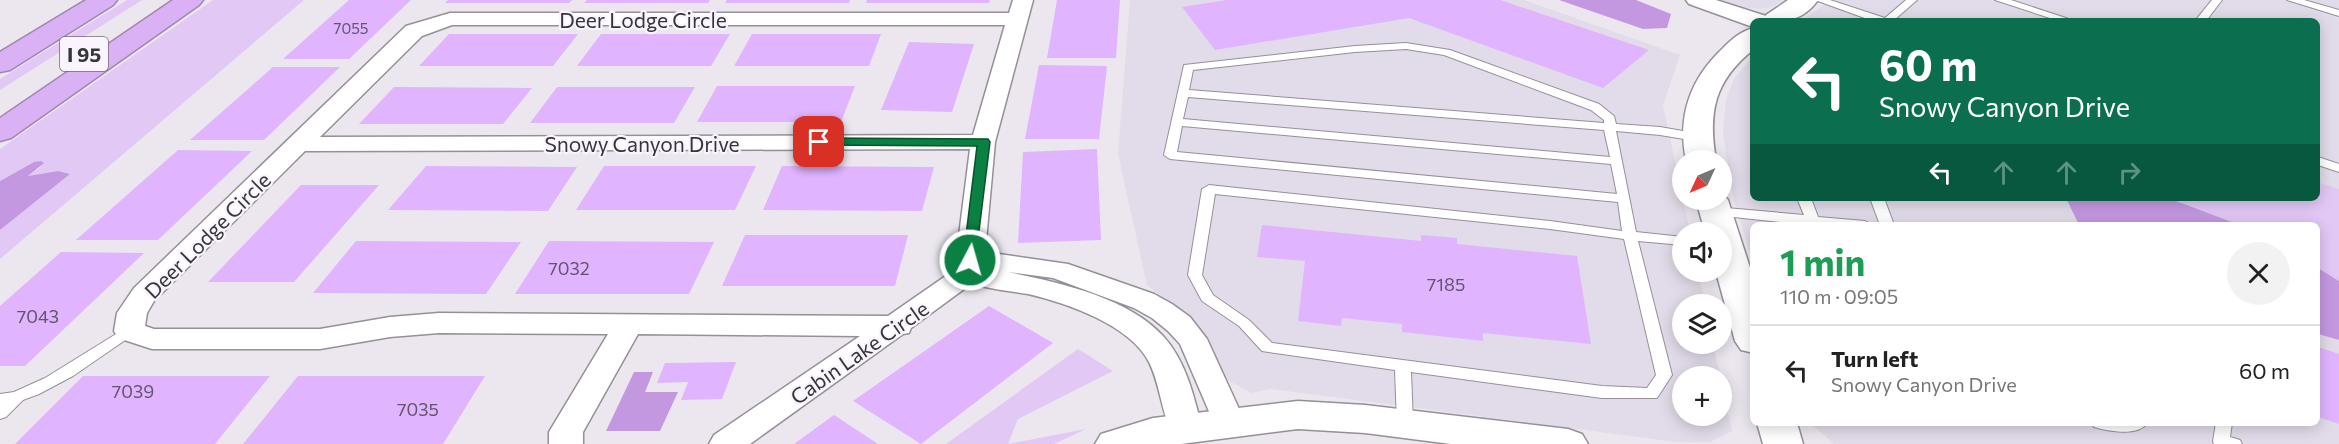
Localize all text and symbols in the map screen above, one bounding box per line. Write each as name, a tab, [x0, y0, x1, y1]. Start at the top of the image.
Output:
street label: Deer Lodge Circle	[559, 7, 727, 32]
house number: 7055	[334, 19, 368, 37]
road number: I 95	[60, 37, 108, 71]
text: 60 m	[1879, 38, 1978, 90]
icon: left	[1780, 42, 1858, 120]
text: Snowy Canyon Drive	[1879, 90, 2130, 123]
pin	[793, 116, 844, 167]
icon: arrive	[802, 125, 835, 158]
street label: Snowy Canyon Drive	[544, 131, 740, 156]
north arrow	[1672, 150, 1732, 210]
map controls	[1672, 150, 1732, 426]
icon: left	[1924, 156, 1957, 189]
icon: ahead	[1987, 156, 2020, 189]
icon: ahead	[2050, 156, 2083, 189]
icon: right	[2113, 156, 2146, 189]
street label: Deer Lodge Circle	[139, 167, 275, 303]
button: sound	[1672, 222, 1732, 282]
position arrow	[938, 228, 1002, 292]
text: 1 min	[1780, 239, 1865, 283]
button: close	[2227, 242, 2290, 305]
house number: 7032	[548, 257, 590, 279]
house number: 7185	[1427, 273, 1465, 295]
text: 110 m · 09:05	[1780, 284, 1898, 308]
button: layers	[1672, 294, 1732, 354]
street label: Cabin Lake Circle	[785, 295, 933, 409]
house number: 7043	[17, 305, 59, 327]
text: Turn left	[1831, 345, 1918, 372]
icon: left	[1780, 354, 1813, 387]
text: 60 m	[2239, 357, 2290, 384]
button: +	[1672, 366, 1732, 426]
text: Snowy Canyon Drive	[1831, 372, 2017, 396]
house number: 7039	[112, 380, 154, 402]
house number: 7035	[397, 398, 439, 420]

